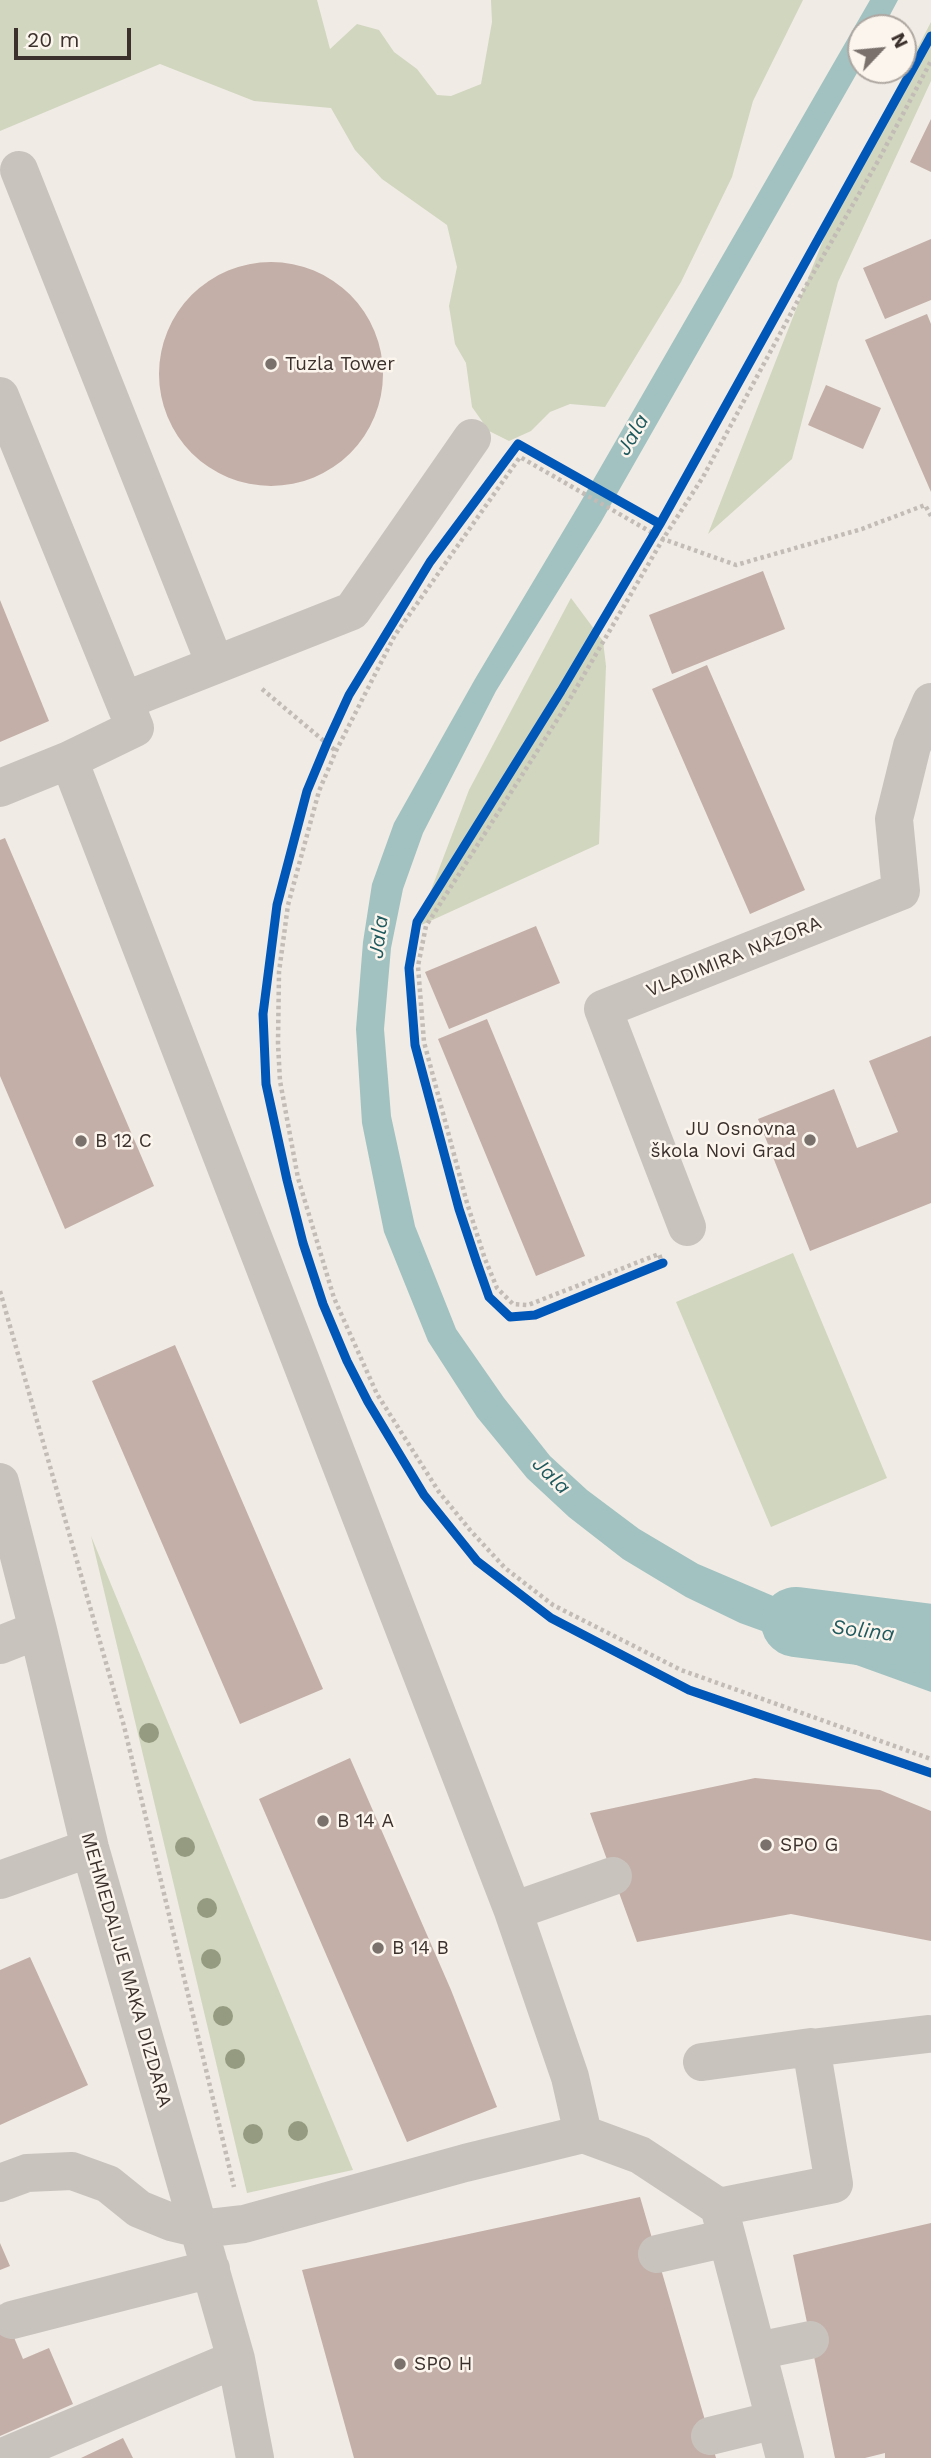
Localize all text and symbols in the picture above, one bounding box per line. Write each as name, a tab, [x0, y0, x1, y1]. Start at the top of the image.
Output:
scale bar	[18, 14, 135, 58]
north arrow	[847, 14, 917, 84]
text: 20 m	[27, 27, 79, 52]
text: N	[886, 29, 913, 52]
place label: Tuzla Tower	[285, 353, 395, 375]
marker: Tuzla Tower	[263, 356, 279, 372]
water label: Jala	[611, 410, 655, 460]
street label: VLADIMIRA NAZORA	[643, 911, 825, 1003]
water label: Jala	[364, 914, 394, 960]
place label: JU Osnovna škola Novi Grad	[651, 1118, 796, 1162]
place label: B 12 C	[95, 1130, 152, 1152]
marker: JU Osnovna škola Novi Grad	[802, 1132, 818, 1148]
marker: B 12 C	[73, 1133, 89, 1149]
water label: Jala	[527, 1452, 575, 1500]
water label: Solina	[830, 1615, 896, 1647]
place label: B 14 A	[337, 1810, 394, 1832]
marker: B 14 A	[315, 1813, 331, 1829]
street label: MEHMEDALIJE MAKA DIZDARA	[76, 1830, 176, 2110]
place label: SPO G	[780, 1834, 838, 1856]
marker: SPO G	[758, 1837, 774, 1853]
place label: B 14 B	[392, 1937, 449, 1959]
marker: B 14 B	[370, 1940, 386, 1956]
place label: SPO H	[414, 2353, 472, 2375]
marker: SPO H	[392, 2356, 408, 2372]

